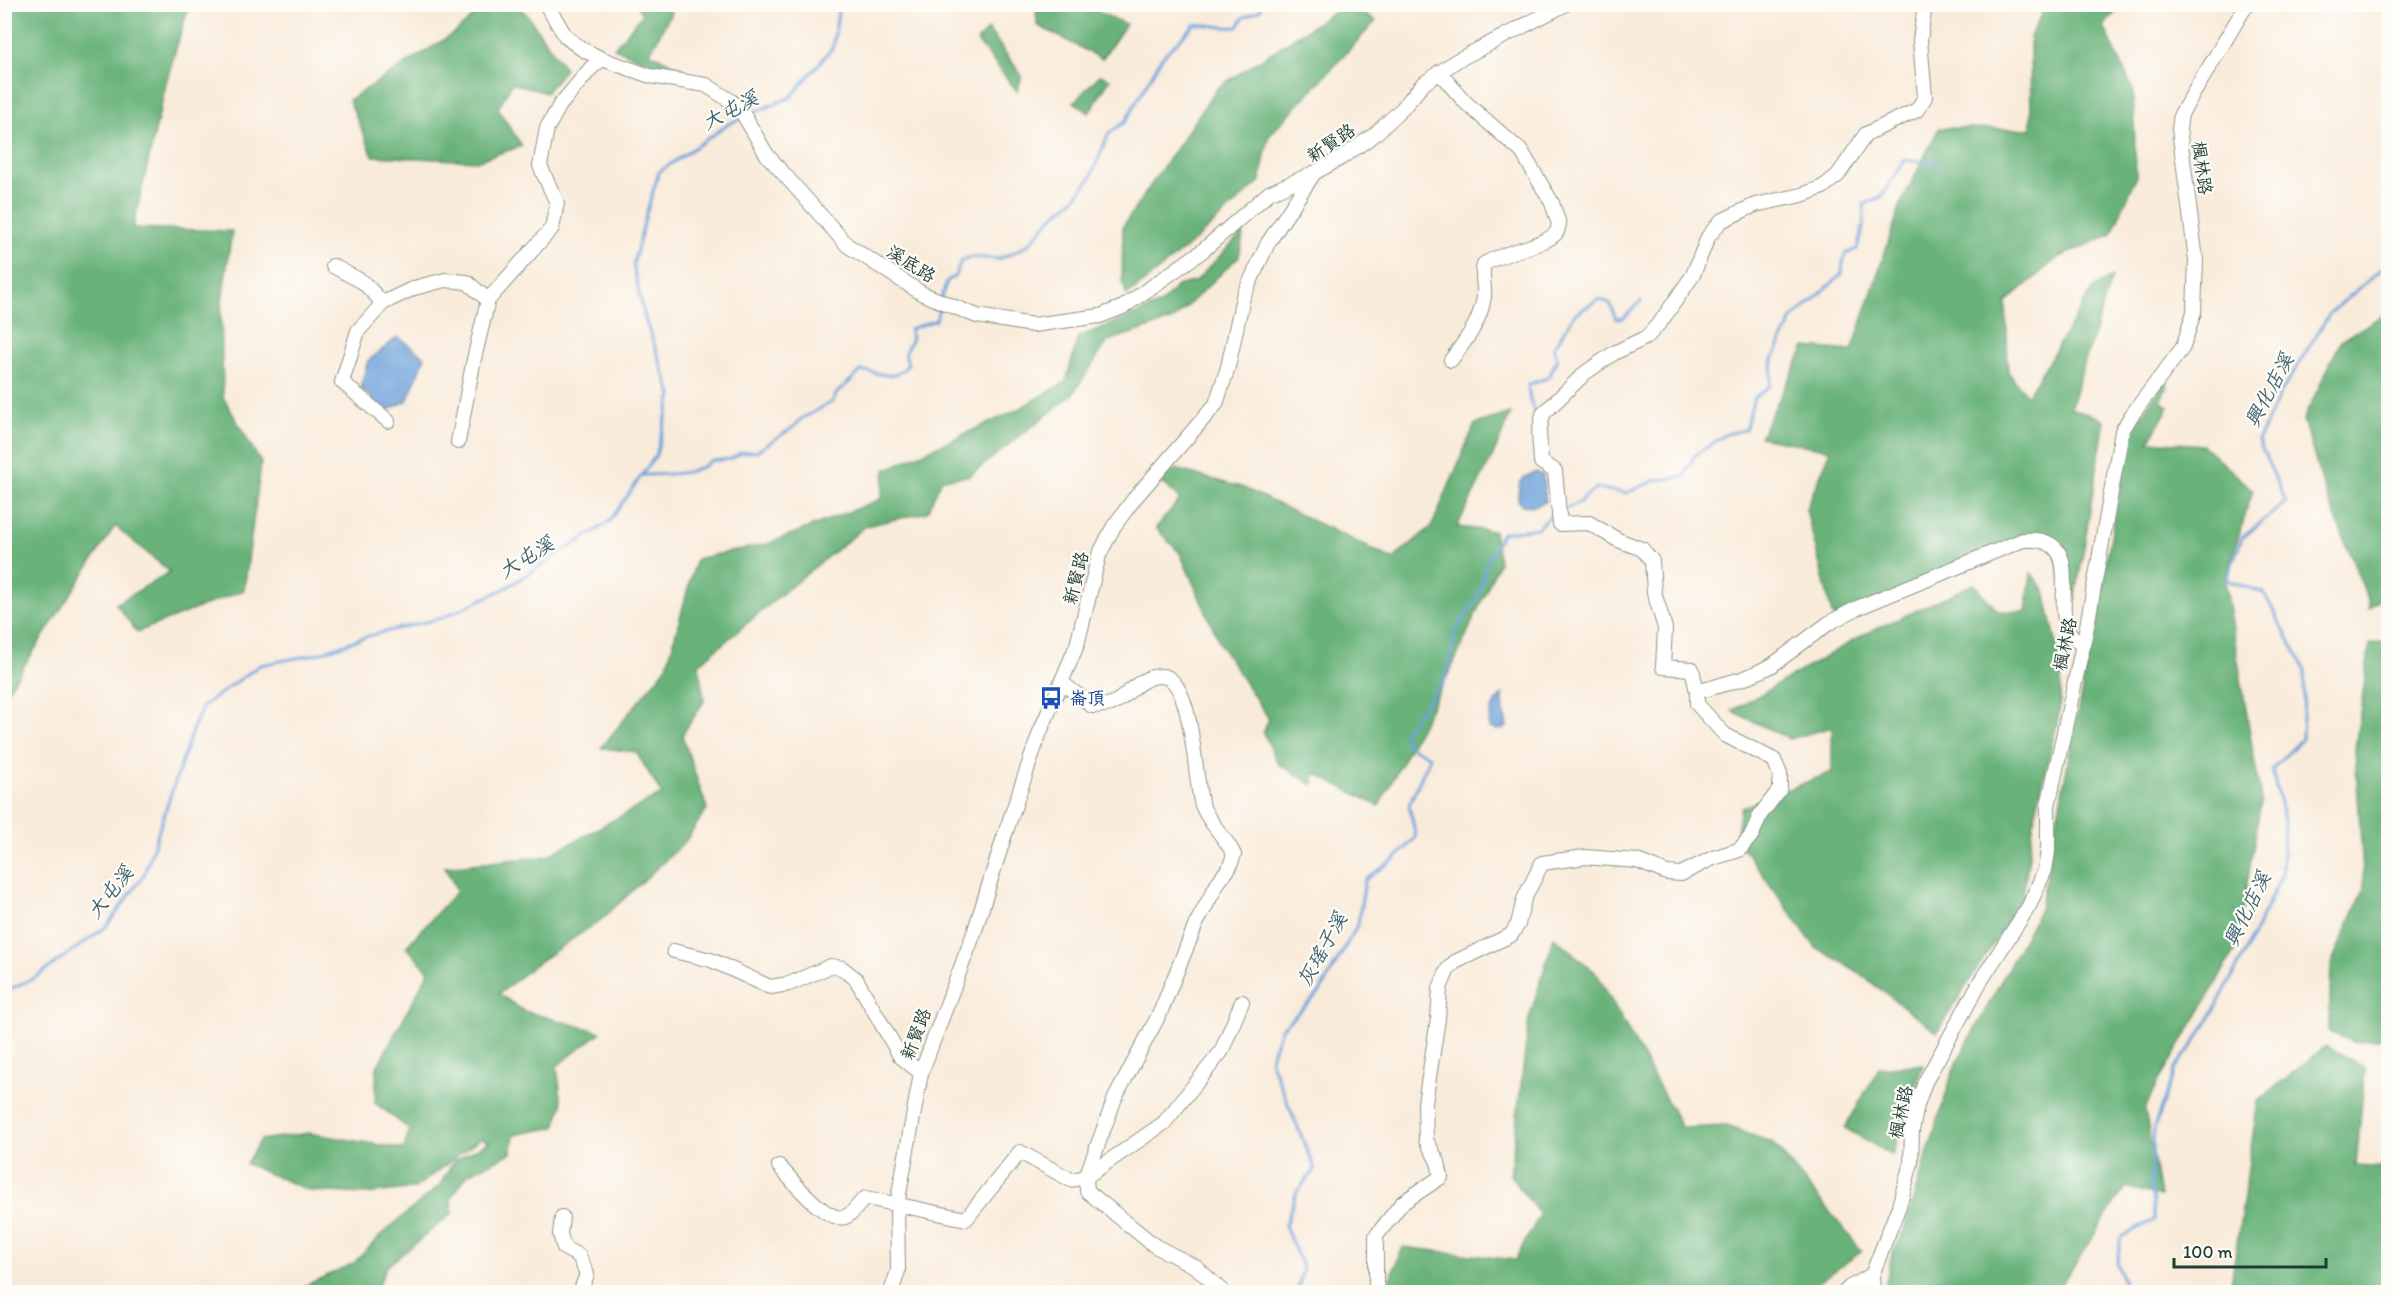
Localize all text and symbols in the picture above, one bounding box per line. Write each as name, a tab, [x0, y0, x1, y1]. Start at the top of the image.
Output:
water label: 大屯溪	[698, 85, 763, 135]
street label: 新賢路	[1302, 119, 1360, 167]
street label: 楓林路	[2187, 140, 2217, 196]
street label: 溪底路	[882, 240, 940, 288]
water label: 興化店溪	[2240, 348, 2299, 431]
water label: 大屯溪	[494, 530, 559, 583]
street label: 新賢路	[1059, 549, 1093, 607]
street label: 楓林路	[2049, 615, 2081, 673]
bus stop icon: 崙頂	[1038, 685, 1064, 711]
place label: 崙頂	[1069, 687, 1105, 709]
water label: 大屯溪	[82, 860, 139, 923]
water label: 興化店溪	[2219, 867, 2276, 950]
water label: 灰瑤子溪	[1292, 907, 1352, 990]
street label: 新賢路	[896, 1005, 936, 1063]
street label: 楓林路	[1885, 1083, 1917, 1141]
scale bar	[2174, 1231, 2326, 1269]
text: 100 m	[2183, 1241, 2233, 1263]

